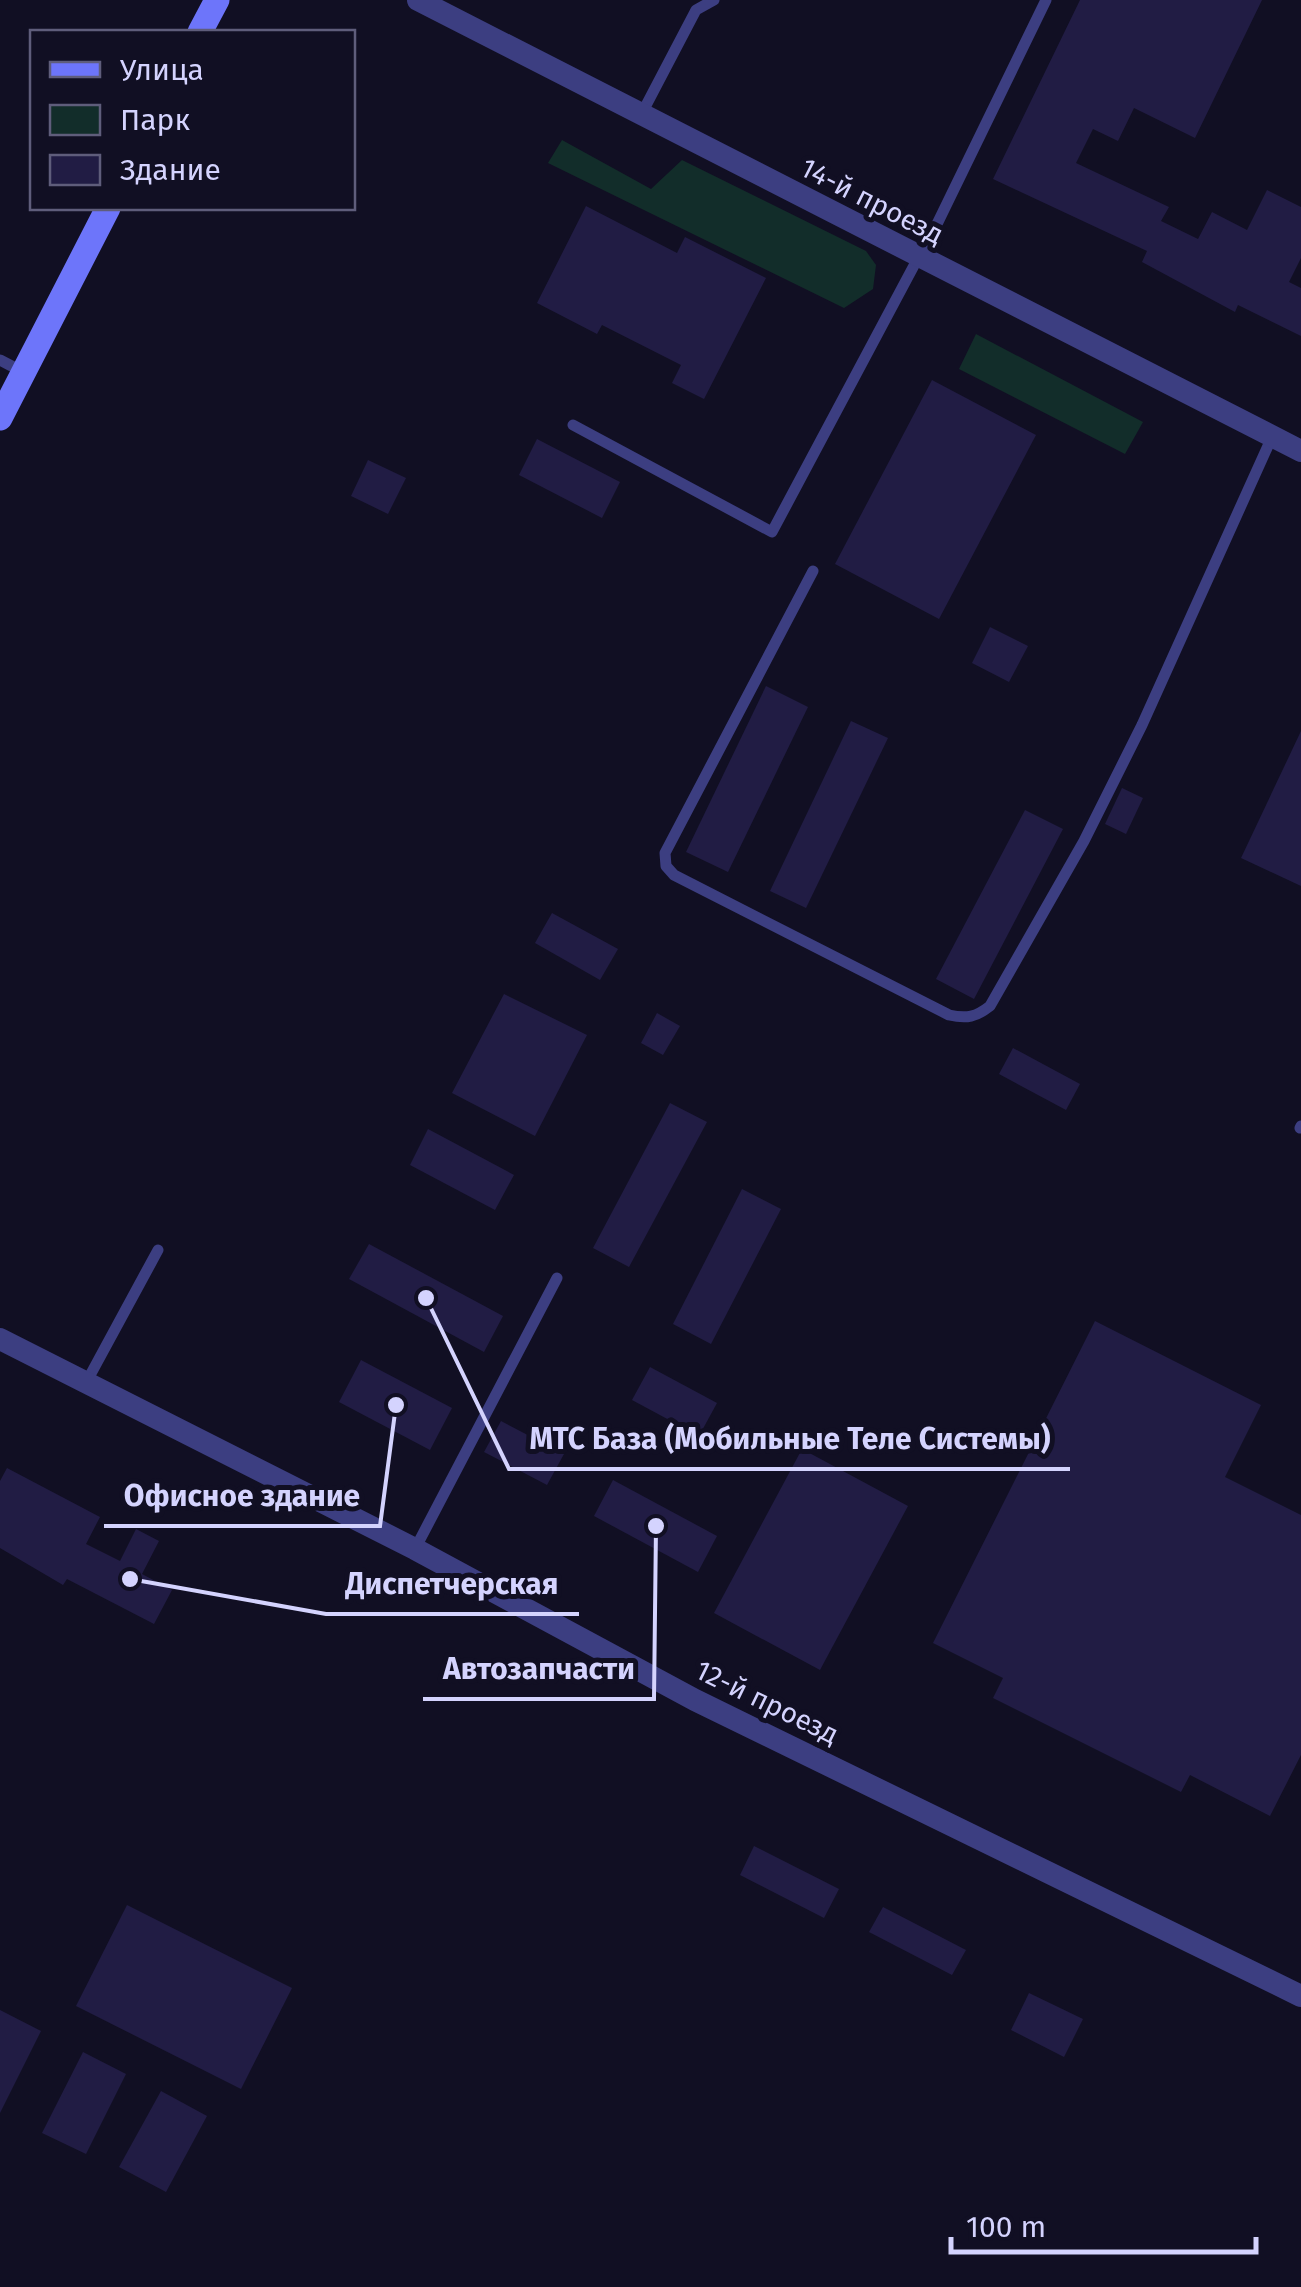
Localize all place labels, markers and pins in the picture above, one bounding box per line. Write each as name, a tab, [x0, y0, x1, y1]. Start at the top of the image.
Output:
callout: МТС База (Мобильные Теле Системы)	[509, 1409, 1070, 1469]
callout: Офисное здание	[104, 1466, 380, 1526]
callout: Диспетчерская	[326, 1554, 579, 1614]
callout: Автозапчасти	[423, 1639, 654, 1699]

